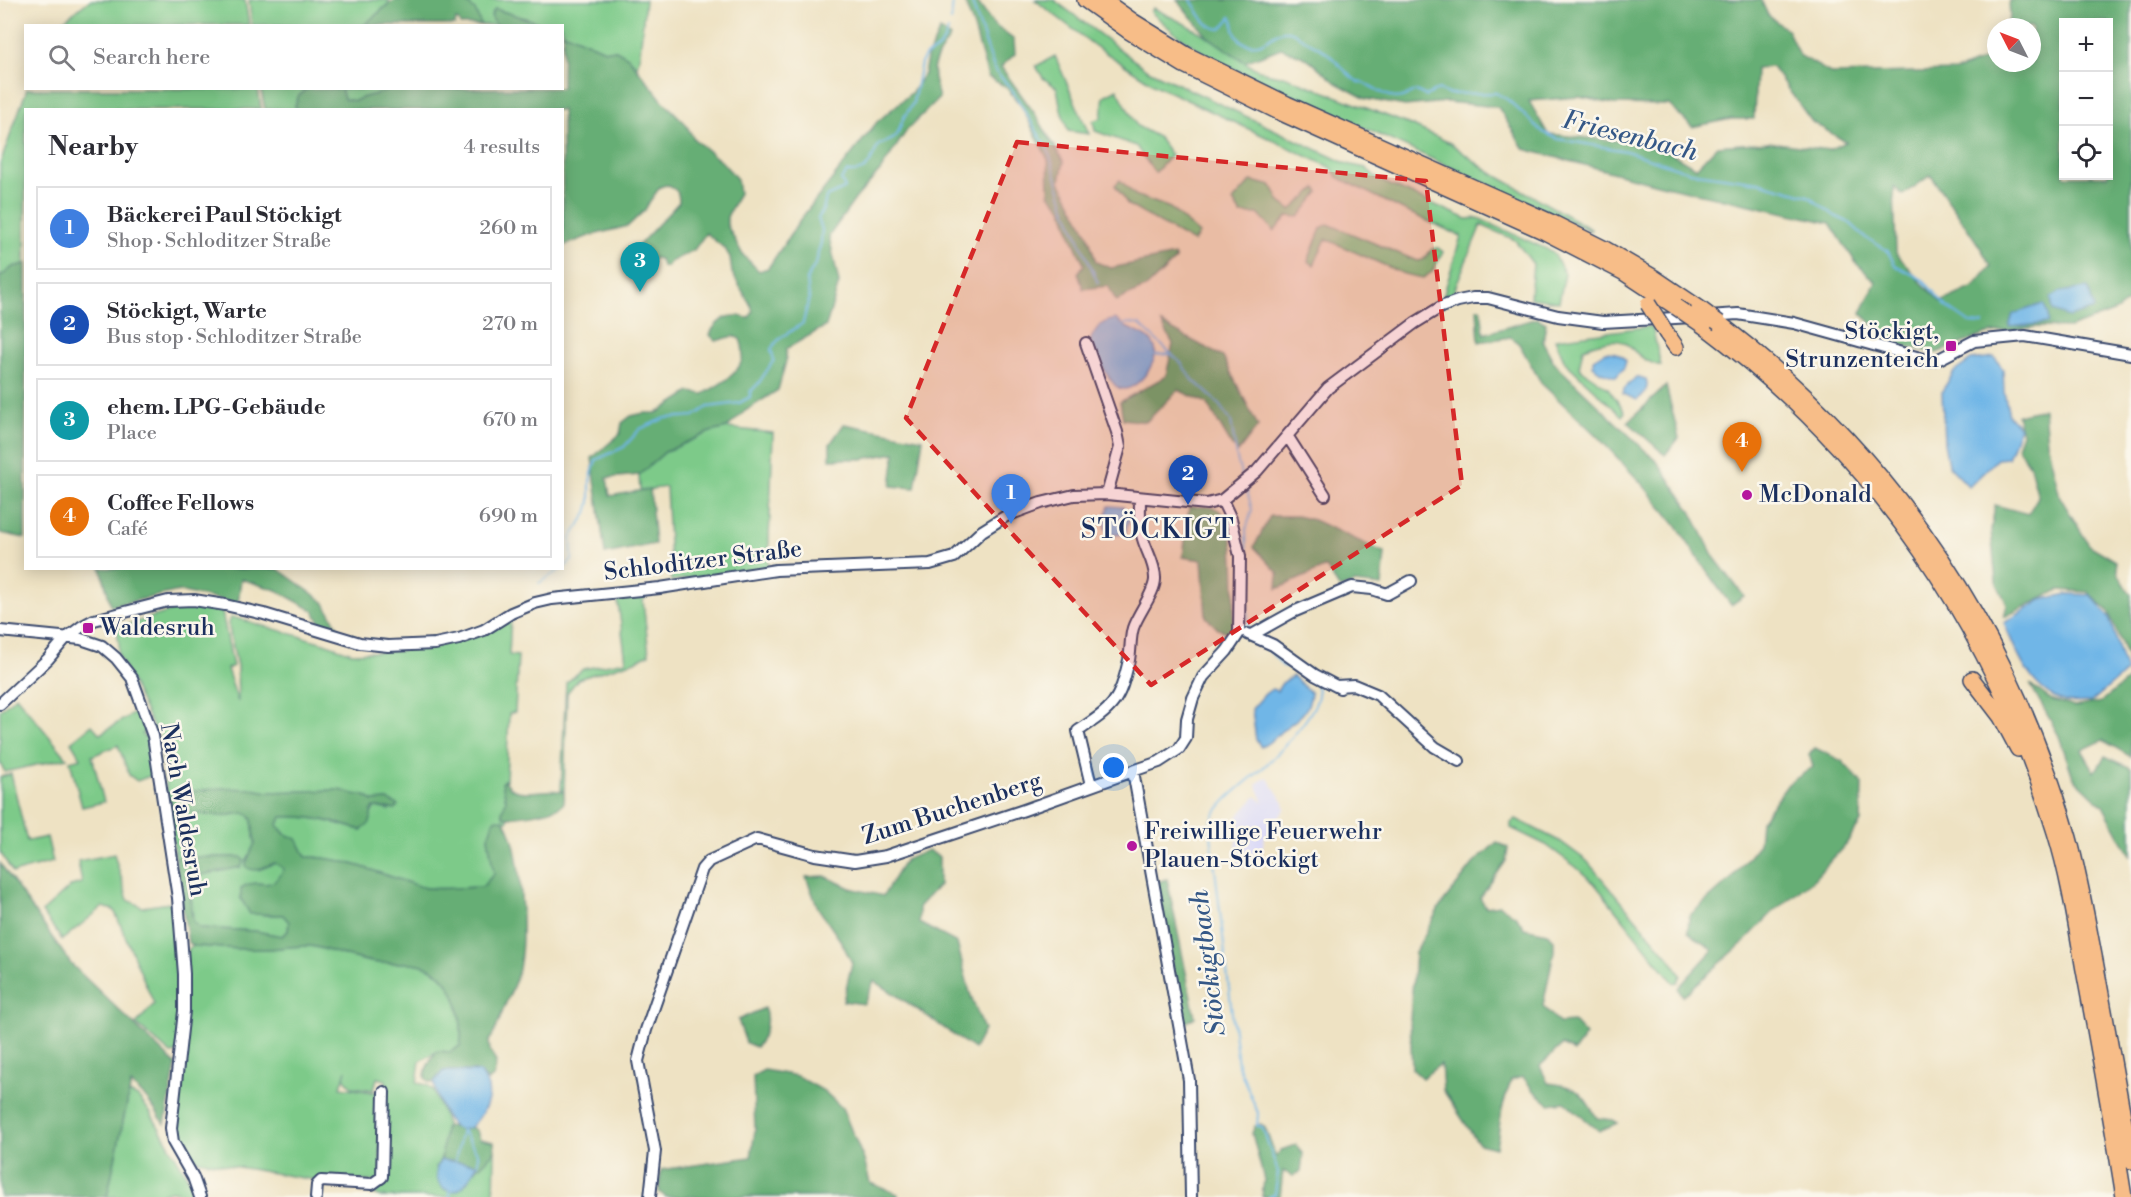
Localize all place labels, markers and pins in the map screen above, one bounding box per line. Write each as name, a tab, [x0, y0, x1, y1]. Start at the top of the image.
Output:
pin: 3	[620, 242, 660, 292]
place label: Stöckigt, Strunzenteich	[1785, 317, 1939, 375]
marker: Stöckigt, Strunzenteich	[1944, 339, 1958, 353]
pin: 4	[1722, 422, 1762, 472]
pin: 2	[1168, 456, 1208, 505]
pin: 1	[992, 474, 1030, 524]
place label: McDonald	[1759, 480, 1872, 510]
marker: McDonald	[1740, 488, 1754, 502]
place label: Waldesruh	[99, 613, 215, 643]
marker: Waldesruh	[81, 621, 95, 635]
place label: Freiwillige Feuerwehr Plauen-Stöckigt	[1144, 817, 1382, 875]
marker: Freiwillige Feuerwehr Plauen-Stöckigt	[1125, 839, 1139, 853]

